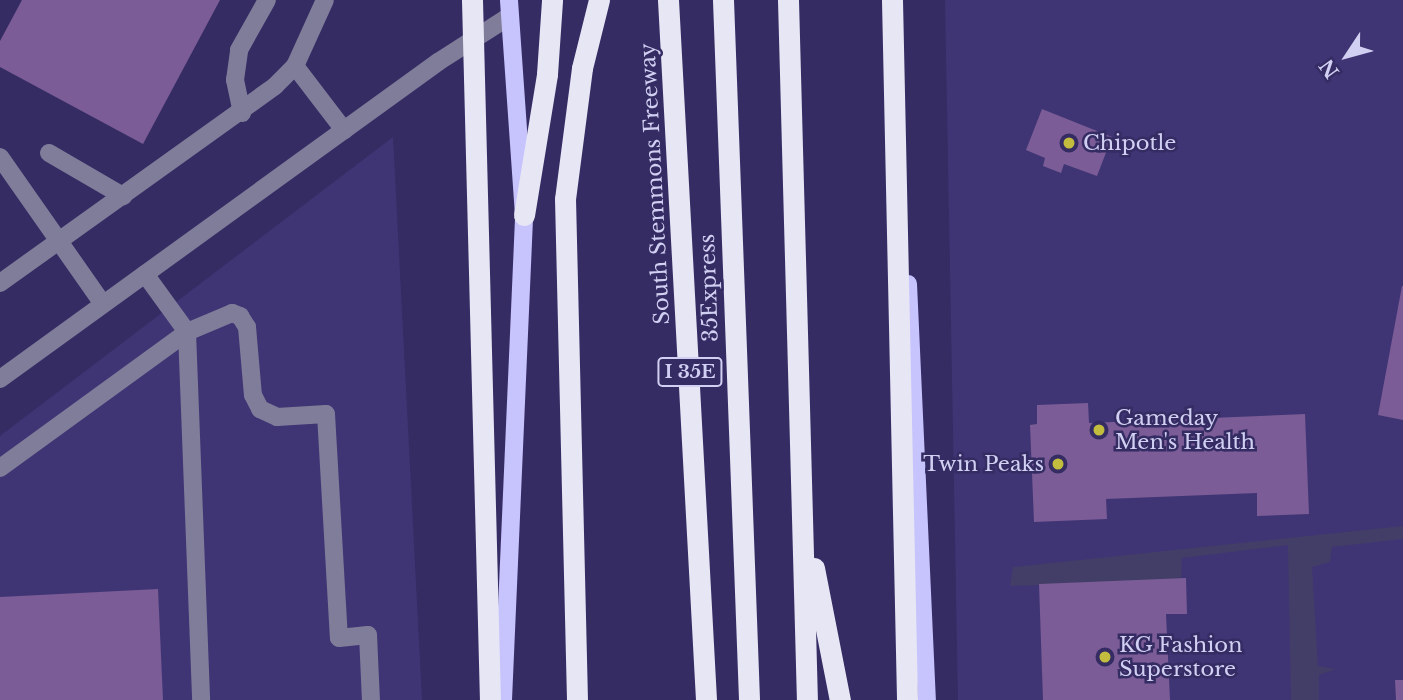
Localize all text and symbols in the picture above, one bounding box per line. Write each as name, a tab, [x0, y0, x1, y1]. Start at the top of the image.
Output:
north arrow	[1312, 21, 1382, 91]
street label: South Stemmons Freeway	[635, 43, 675, 325]
text: N	[1315, 55, 1344, 83]
place label: Chipotle	[1083, 130, 1176, 156]
marker: Chipotle	[1061, 135, 1077, 151]
street label: 35Express	[695, 234, 723, 342]
road number: I 35E	[657, 356, 723, 388]
place label: Gameday Men's Health	[1115, 405, 1255, 455]
marker: Gameday Men's Health	[1089, 420, 1109, 440]
place label: Twin Peaks	[923, 451, 1044, 477]
marker: Twin Peaks	[1050, 456, 1066, 472]
place label: KG Fashion Superstore	[1119, 632, 1243, 682]
marker: KG Fashion Superstore	[1097, 649, 1113, 665]

